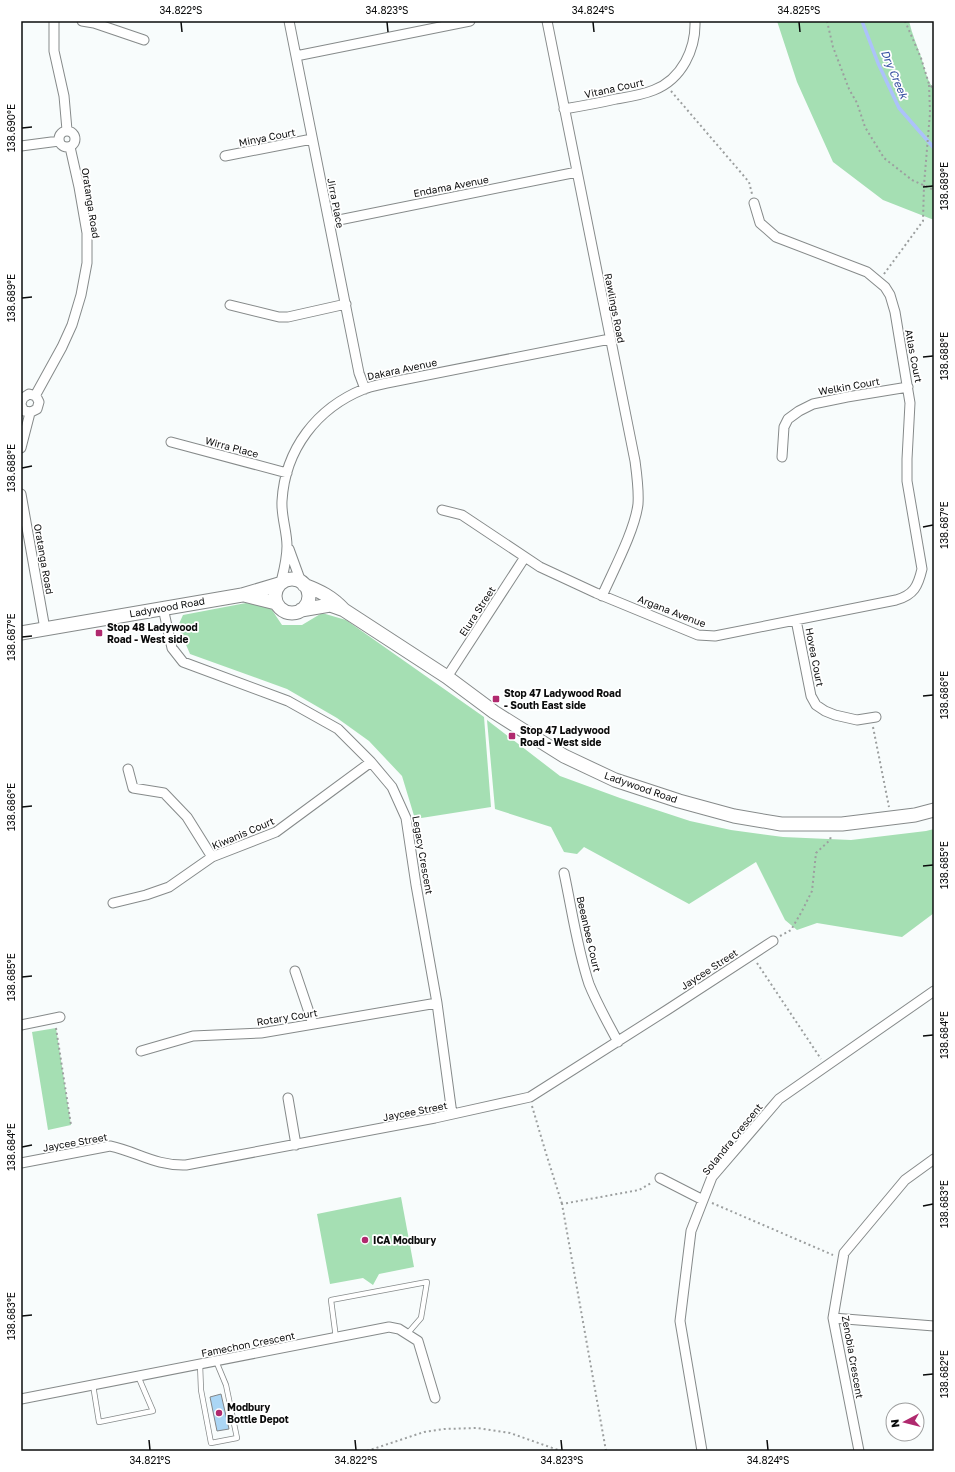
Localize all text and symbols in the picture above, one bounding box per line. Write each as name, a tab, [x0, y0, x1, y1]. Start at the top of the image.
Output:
text: 34.822°S	[160, 4, 202, 16]
text: 34.823°S	[366, 4, 409, 16]
text: 34.824°S	[572, 4, 614, 16]
text: 34.825°S	[778, 4, 820, 16]
water label: Dry Creek	[878, 48, 912, 102]
street label: Vitana Court	[583, 76, 645, 100]
text: 138.690°E	[5, 104, 17, 152]
street label: Minya Court	[238, 126, 296, 148]
text: 138.689°E	[938, 162, 950, 210]
street label: Oratanga Road	[79, 167, 103, 239]
street label: Endama Avenue	[412, 173, 490, 199]
street label: Jirra Place	[325, 177, 347, 229]
street label: Rawlings Road	[602, 272, 628, 344]
text: 138.689°E	[5, 274, 17, 322]
street label: Atlas Court	[903, 328, 925, 384]
text: 138.688°E	[938, 332, 950, 380]
street label: Dakara Avenue	[366, 356, 438, 382]
street label: Welkin Court	[817, 375, 881, 397]
street label: Wirra Place	[204, 434, 260, 460]
text: 138.688°E	[5, 444, 17, 492]
text: 138.687°E	[938, 501, 950, 549]
street label: Oratanga Road	[32, 523, 56, 595]
street label: Elura Street	[456, 584, 498, 638]
street label: Argana Avenue	[636, 593, 708, 630]
street label: Ladywood Road	[128, 594, 206, 620]
text: 138.687°E	[5, 613, 17, 661]
place label: Stop 48 Ladywood Road - West side	[107, 621, 198, 645]
street label: Hovea Court	[803, 627, 827, 687]
marker: Stop 48 Ladywood Road - West side	[94, 628, 104, 638]
text: 138.686°E	[938, 671, 950, 719]
place label: Stop 47 Ladywood Road - South East side	[504, 687, 621, 711]
marker: Stop 47 Ladywood Road - South East side	[491, 694, 501, 704]
place label: Stop 47 Ladywood Road - West side	[520, 724, 610, 748]
marker: Stop 47 Ladywood Road - West side	[507, 731, 517, 741]
street label: Ladywood Road	[603, 769, 679, 805]
text: 138.686°E	[5, 783, 17, 831]
street label: Kiwanis Court	[210, 814, 276, 852]
street label: Legacy Crescent	[410, 815, 436, 895]
text: 138.685°E	[938, 841, 950, 889]
street label: Beeanbee Court	[574, 895, 604, 973]
street label: Jaycee Street	[678, 946, 740, 992]
text: 138.685°E	[5, 953, 17, 1001]
street label: Rotary Court	[256, 1006, 318, 1028]
text: 138.684°E	[938, 1011, 950, 1059]
street label: Jaycee Street	[382, 1099, 448, 1123]
street label: Solandra Crescent	[699, 1101, 765, 1177]
text: 138.684°E	[5, 1123, 17, 1171]
street label: Jaycee Street	[42, 1130, 108, 1154]
text: 138.683°E	[938, 1180, 950, 1228]
place label: ICA Modbury	[373, 1234, 436, 1246]
marker: ICA Modbury	[360, 1235, 370, 1245]
text: 138.683°E	[5, 1292, 17, 1340]
street label: Zenobia Crescent	[840, 1315, 866, 1399]
street label: Famechon Crescent	[200, 1329, 296, 1359]
text: 138.682°E	[938, 1350, 950, 1398]
place label: Modbury Bottle Depot	[227, 1401, 289, 1425]
north arrow	[885, 1402, 925, 1442]
marker: Modbury Bottle Depot	[214, 1408, 224, 1418]
text: N	[888, 1418, 902, 1428]
text: 34.821°S	[129, 1454, 171, 1466]
text: 34.822°S	[335, 1454, 377, 1466]
text: 34.823°S	[541, 1454, 584, 1466]
text: 34.824°S	[747, 1454, 789, 1466]

